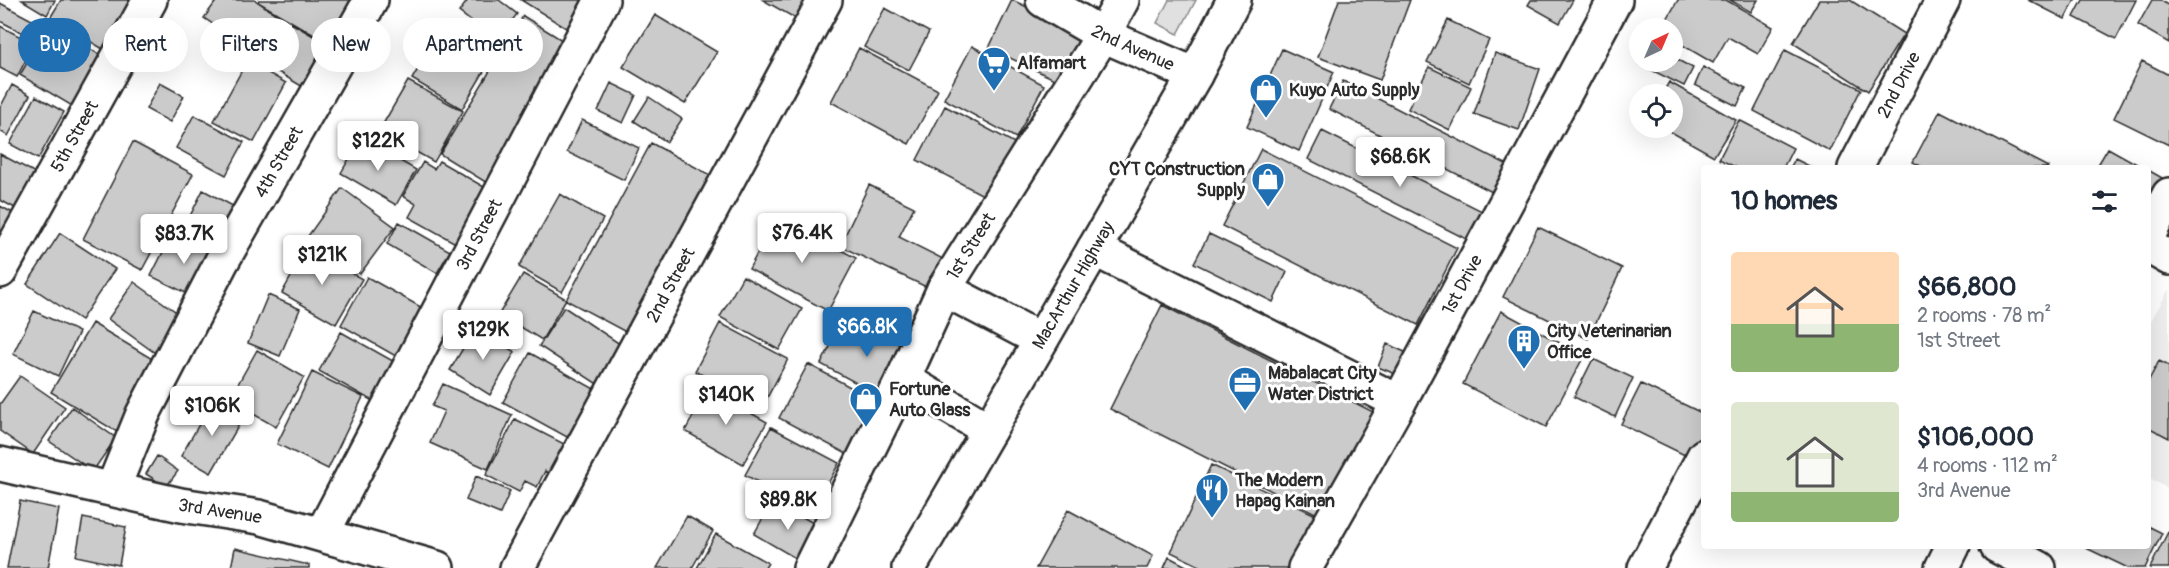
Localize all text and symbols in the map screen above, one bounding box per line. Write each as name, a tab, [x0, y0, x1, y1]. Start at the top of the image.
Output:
chip: Buy	[18, 18, 91, 72]
chip: Rent	[103, 18, 188, 72]
chip: Filters	[200, 18, 299, 72]
chip: New	[311, 18, 391, 72]
chip: Apartment	[403, 18, 543, 72]
north arrow	[1629, 18, 1683, 72]
map controls	[1629, 18, 1683, 138]
street label: 2nd Avenue	[1087, 19, 1178, 76]
supermarket icon: Alfamart	[976, 45, 1012, 92]
street label: 2nd Drive	[1872, 48, 1925, 122]
place label: Alfamart	[1017, 52, 1087, 75]
shop icon: Kuyo Auto Supply	[1248, 72, 1284, 119]
place label: Kuyo Auto Supply	[1289, 79, 1420, 102]
button: locate	[1629, 84, 1683, 138]
street label: 5th Street	[46, 96, 104, 176]
street label: 4th Street	[249, 121, 308, 202]
pin: $122K	[336, 121, 420, 172]
text: $122K	[351, 128, 405, 153]
pin: $68.6K	[1351, 137, 1449, 188]
text: $68.6K	[1370, 144, 1430, 169]
place label: CYT Construction Supply	[1109, 158, 1245, 202]
shop icon: CYT Construction Supply	[1250, 161, 1286, 208]
text: 10 homes	[1731, 185, 1837, 217]
icon: filters	[2088, 185, 2121, 218]
street label: 3rd Street	[451, 194, 508, 274]
street label: 1st Street	[941, 208, 1001, 284]
pin: $76.4K	[753, 213, 851, 264]
pin: $83.7K	[135, 214, 233, 265]
street label: MacArthur Highway	[1027, 217, 1119, 353]
text: $76.4K	[771, 220, 833, 245]
text: $83.7K	[154, 221, 214, 246]
pin: $121K	[280, 235, 364, 286]
text: $121K	[297, 242, 347, 267]
street label: 2nd Street	[641, 243, 700, 326]
street label: 1st Drive	[1437, 251, 1488, 319]
text: $66,800	[1917, 271, 2017, 303]
icon: home	[1779, 276, 1851, 348]
text: 2 rooms · 78 m²	[1917, 303, 2051, 328]
pin: $66.8K	[818, 307, 916, 358]
pin: $129K	[441, 310, 525, 361]
text: $66.8K	[837, 314, 897, 339]
text: $129K	[457, 317, 509, 342]
place label: City Veterinarian Office	[1547, 320, 1672, 364]
building icon: City Veterinarian Office	[1506, 323, 1542, 370]
text: 1st Street	[1917, 328, 2000, 353]
place label: Mabalacat City Water District	[1268, 362, 1377, 406]
office icon: Mabalacat City Water District	[1227, 365, 1263, 412]
pin: $140K	[684, 375, 768, 426]
place label: Fortune Auto Glass	[889, 378, 971, 422]
shop icon: Fortune Auto Glass	[848, 381, 884, 428]
text: $140K	[698, 382, 754, 407]
pin: $106K	[170, 386, 254, 437]
text: $106K	[184, 393, 240, 418]
text: $106,000	[1917, 421, 2034, 453]
icon: home	[1779, 426, 1851, 498]
text: 4 rooms · 112 m²	[1917, 453, 2058, 478]
place label: The Modern Hapag Kainan	[1234, 469, 1335, 513]
restaurant icon: The Modern Hapag Kainan	[1194, 472, 1230, 519]
text: 3rd Avenue	[1917, 478, 2011, 503]
pin: $89.8K	[739, 480, 837, 531]
text: $89.8K	[759, 487, 817, 512]
street label: 3rd Avenue	[177, 493, 263, 529]

